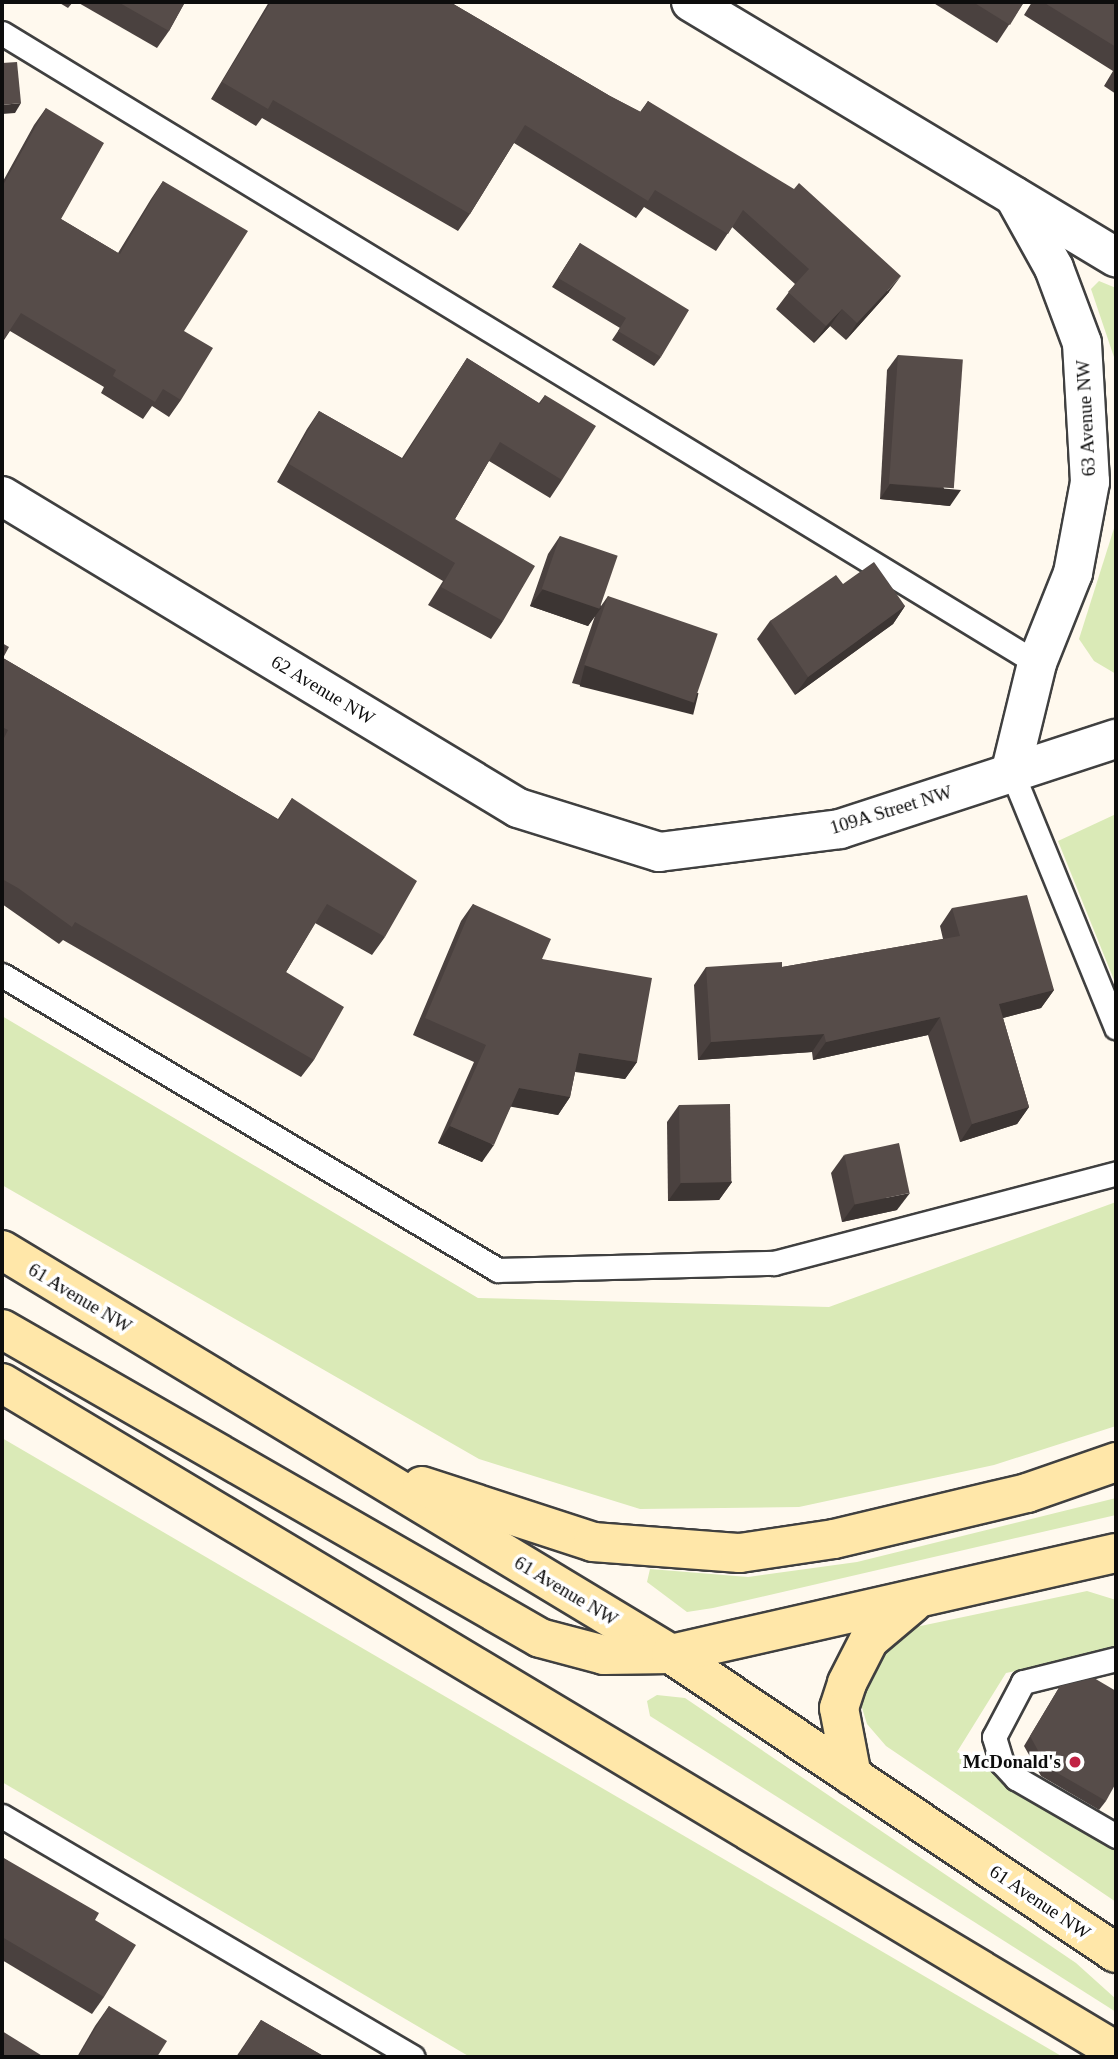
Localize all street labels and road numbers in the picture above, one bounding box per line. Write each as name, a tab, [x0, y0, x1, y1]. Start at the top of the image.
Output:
street label: 63 Avenue NW	[1072, 359, 1100, 477]
street label: 62 Avenue NW	[267, 650, 379, 730]
street label: 109A Street NW	[827, 780, 955, 840]
street label: 61 Avenue NW	[24, 1258, 136, 1338]
street label: 61 Avenue NW	[510, 1551, 622, 1631]
street label: 61 Avenue NW	[985, 1860, 1095, 1944]

